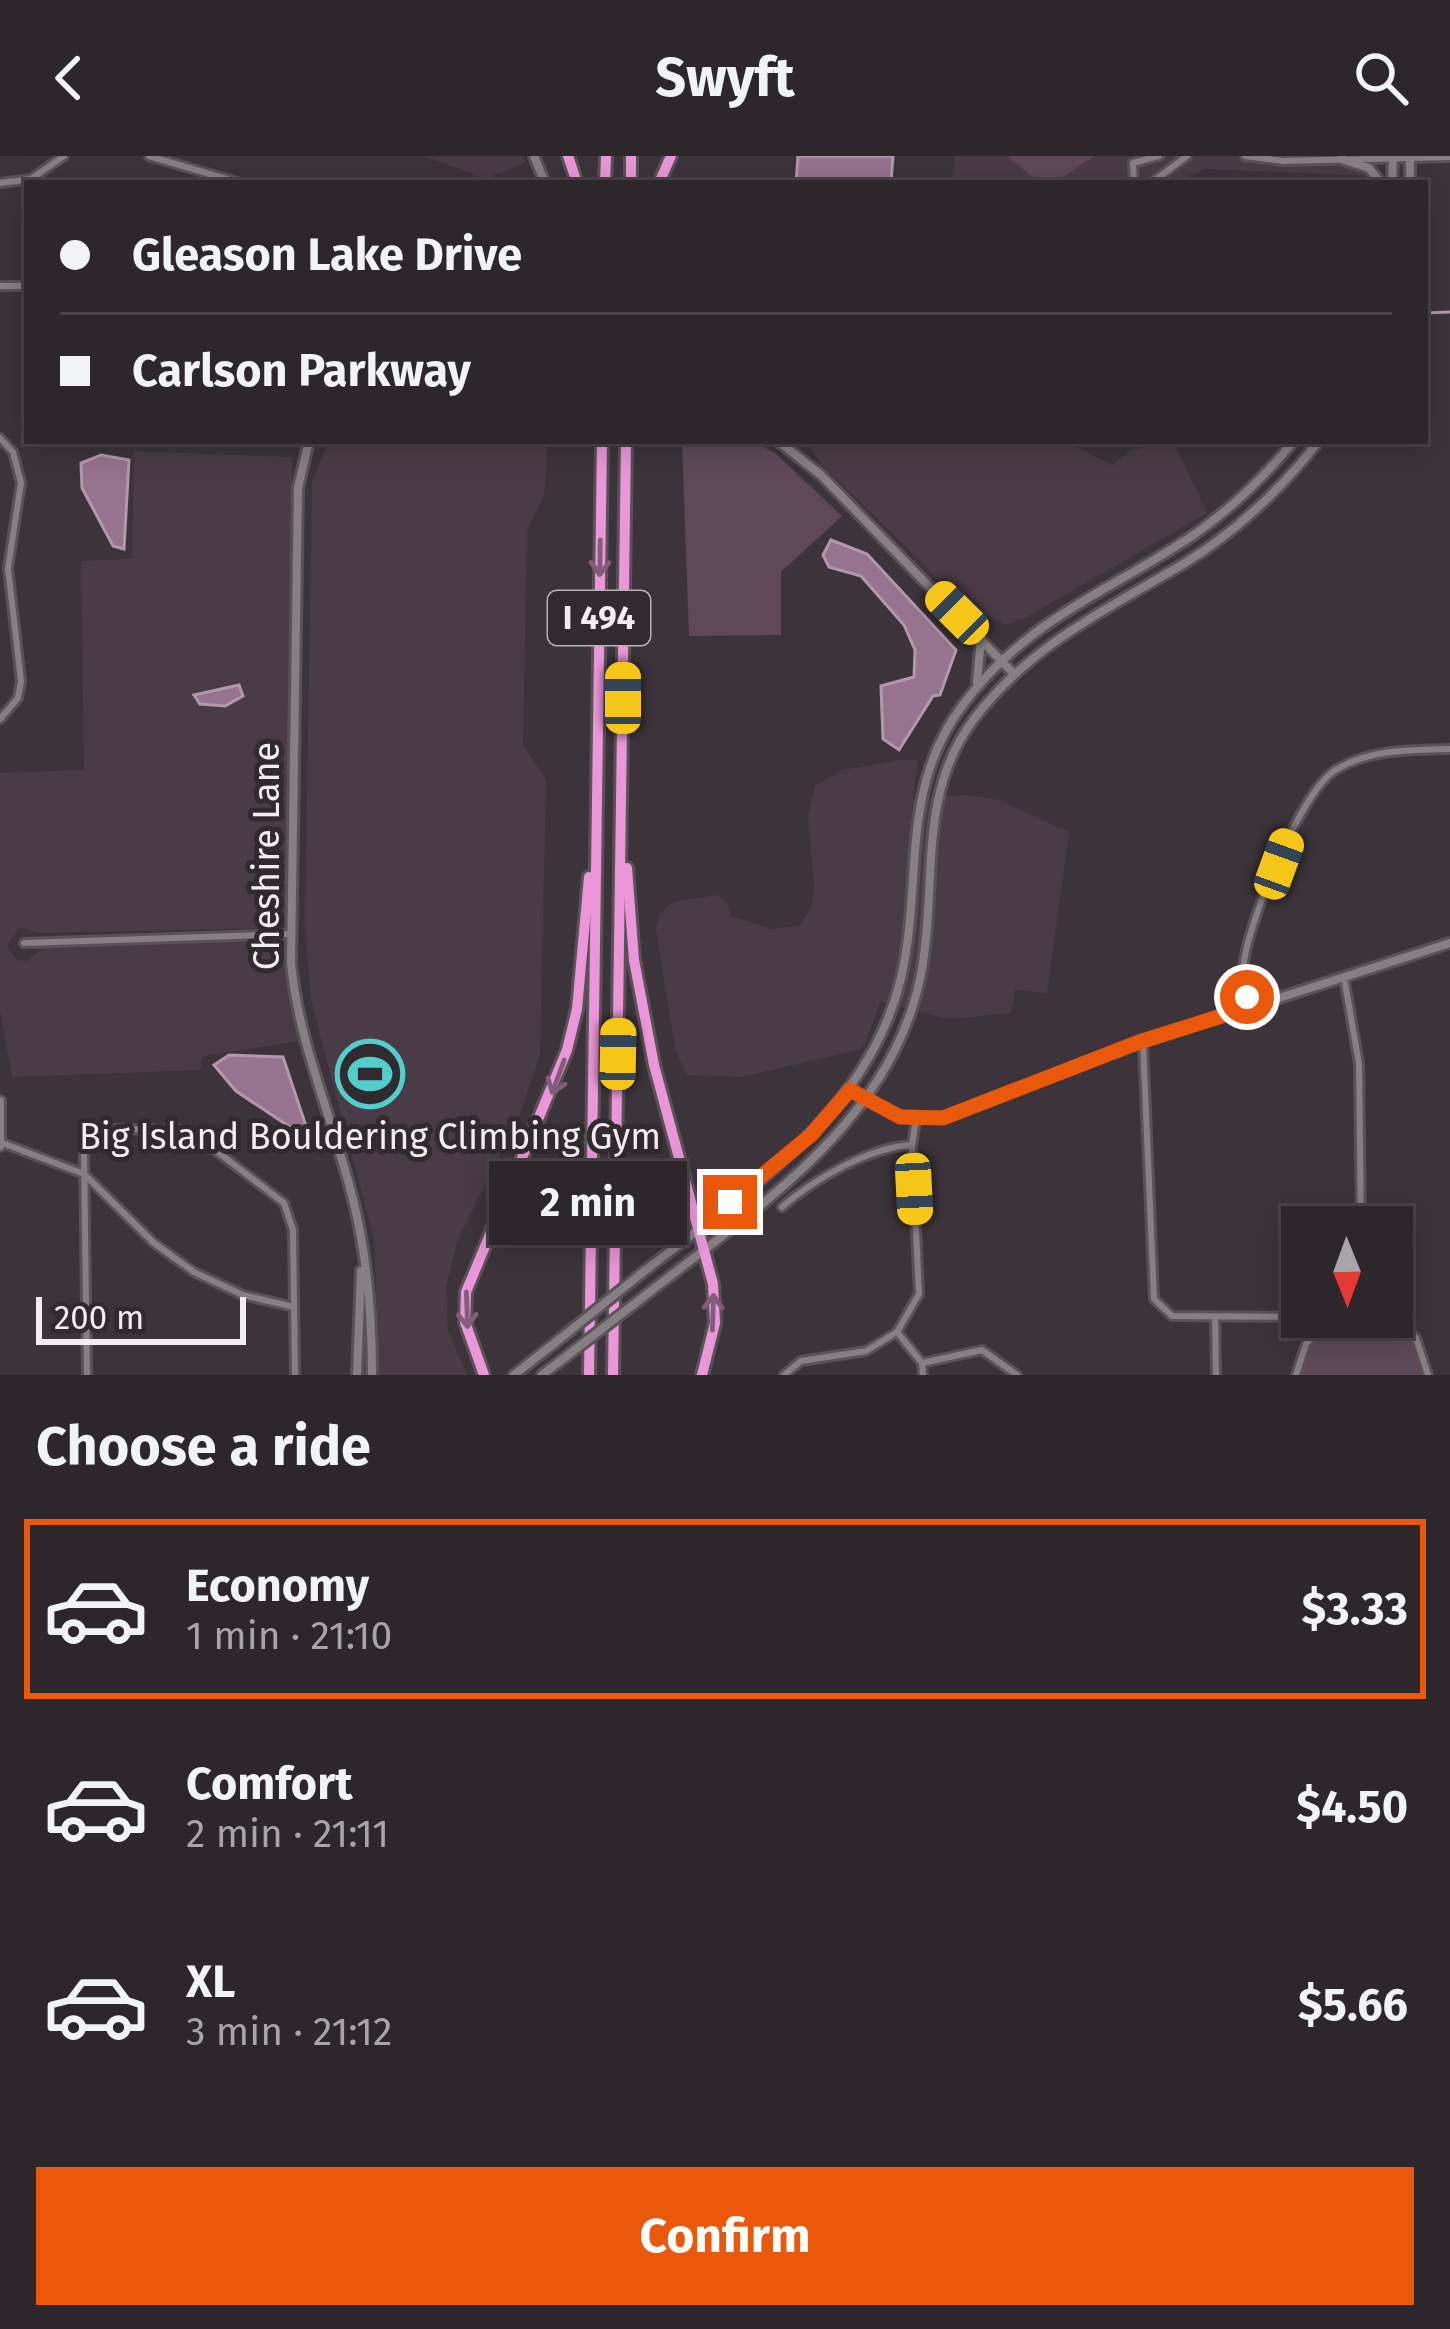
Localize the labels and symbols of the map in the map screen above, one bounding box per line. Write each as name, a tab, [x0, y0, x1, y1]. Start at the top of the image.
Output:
one-way arrow	[589, 538, 611, 577]
car	[919, 575, 995, 651]
road number: I 494	[548, 591, 650, 645]
car	[605, 662, 641, 734]
street label: Cheshire Lane	[245, 742, 289, 970]
car	[1250, 824, 1308, 904]
route start	[1220, 970, 1274, 1024]
car	[599, 1018, 637, 1090]
sports icon: Big Island Bouldering Climbing Gym	[335, 1039, 405, 1109]
one-way arrow	[545, 1058, 567, 1095]
place label: Big Island Bouldering Climbing Gym	[79, 1115, 661, 1159]
car	[894, 1152, 934, 1226]
callout: 2 min	[490, 1160, 688, 1244]
route end	[703, 1175, 757, 1229]
north arrow	[1281, 1206, 1413, 1338]
one-way arrow	[456, 1290, 479, 1329]
scale bar	[36, 1291, 246, 1344]
one-way arrow	[702, 1293, 725, 1332]

